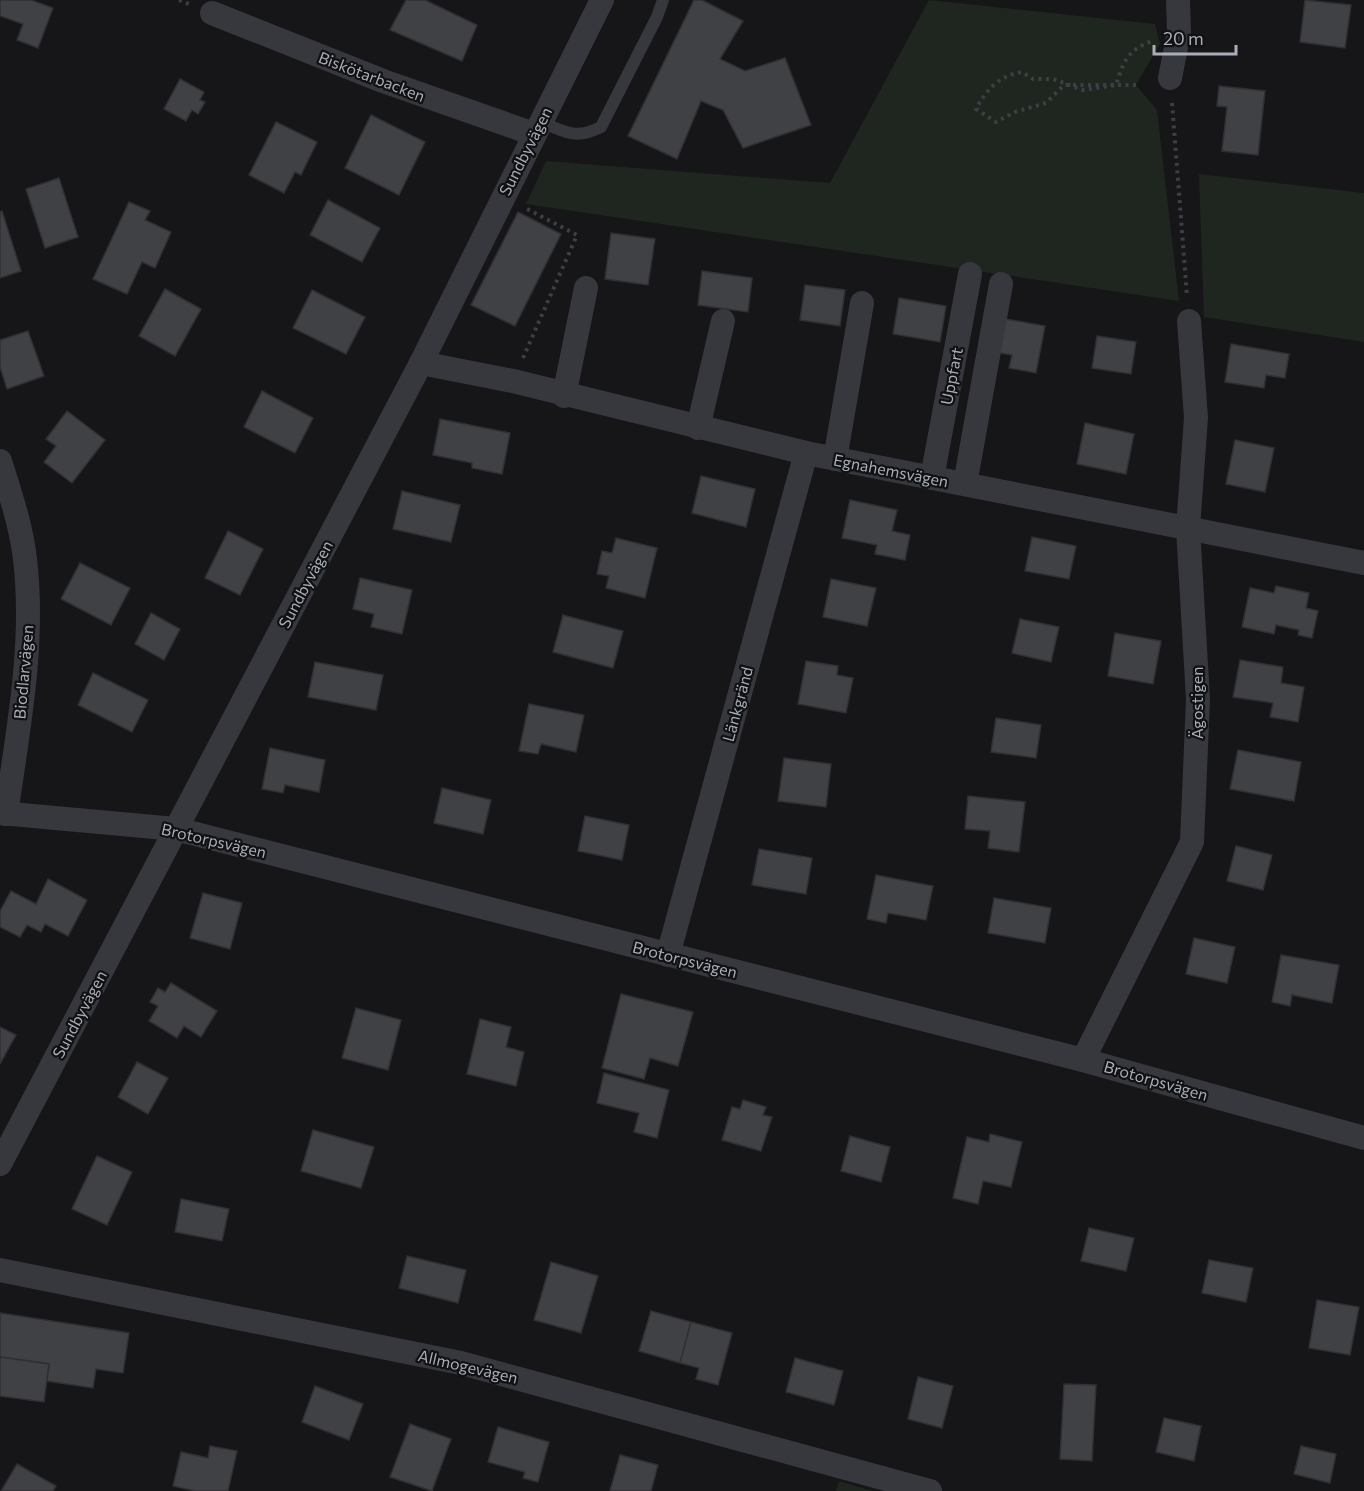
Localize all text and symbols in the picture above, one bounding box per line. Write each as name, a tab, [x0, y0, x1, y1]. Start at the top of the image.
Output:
scale bar	[1154, 18, 1236, 56]
text: 20 m	[1163, 27, 1204, 49]
street label: Biskötarbacken	[316, 47, 428, 105]
street label: Sundbyvägen	[495, 104, 555, 198]
street label: Uppfart	[936, 345, 966, 406]
street label: Egnahemsvägen	[832, 450, 950, 490]
street label: Sundbyvägen	[274, 537, 336, 631]
street label: Biodlarvägen	[9, 624, 37, 720]
street label: Länkgränd	[718, 664, 756, 744]
street label: Ägostigen	[1187, 667, 1206, 739]
street label: Brotorpsvägen	[160, 819, 268, 861]
street label: Brotorpsvägen	[631, 937, 739, 981]
street label: Sundbyvägen	[48, 967, 110, 1061]
street label: Brotorpsvägen	[1102, 1056, 1210, 1104]
street label: Allmogevägen	[416, 1345, 520, 1387]

